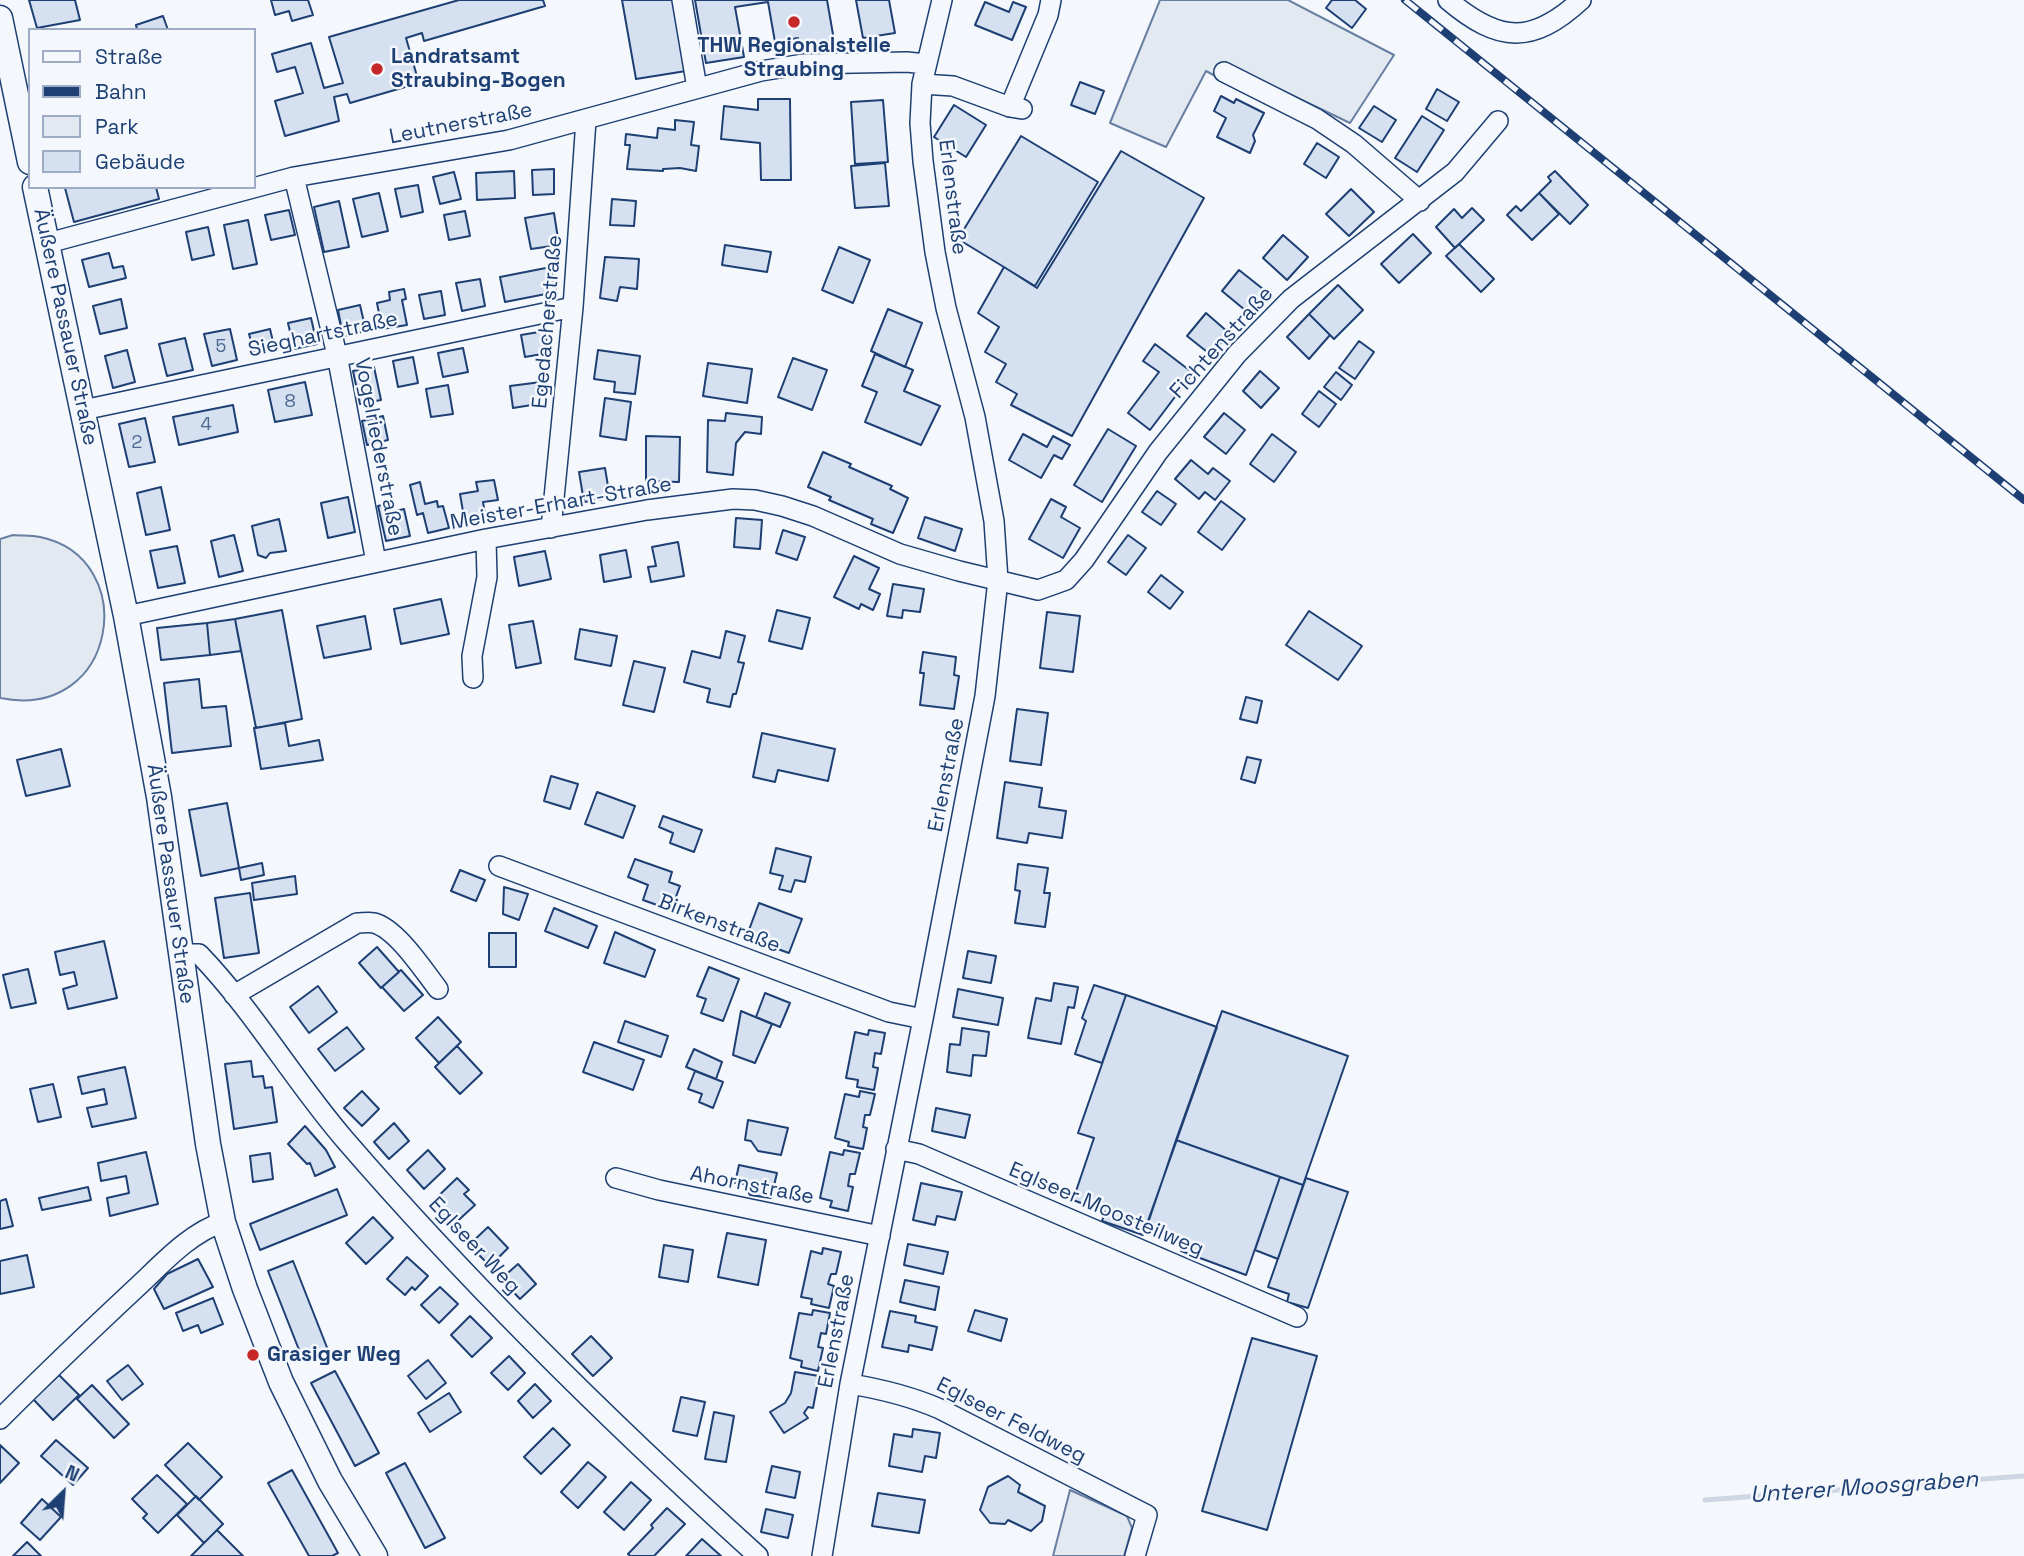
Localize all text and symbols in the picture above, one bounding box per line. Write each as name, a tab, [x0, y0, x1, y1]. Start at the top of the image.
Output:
marker: THW Regionalstelle Straubing	[786, 14, 802, 30]
legend	[28, 28, 256, 189]
place label: THW Regionalstelle Straubing	[697, 33, 891, 83]
text: Straße	[95, 43, 163, 70]
place label: Landratsamt Straubing-Bogen	[391, 44, 566, 94]
marker: Landratsamt Straubing-Bogen	[369, 61, 385, 77]
text: Bahn	[95, 78, 147, 105]
street label: Leutnerstraße	[387, 98, 535, 150]
text: Park	[95, 113, 139, 140]
street label: Erlenstraße	[932, 138, 972, 256]
text: Gebäude	[95, 148, 185, 175]
street label: Äußere Passauer Straße	[28, 206, 102, 448]
street label: Egedacherstraße	[528, 234, 568, 410]
street label: Fichtenstraße	[1165, 282, 1279, 404]
street label: Sieghartstraße	[246, 307, 400, 363]
house number: 5	[216, 336, 226, 358]
street label: Vogelriederstraße	[348, 356, 408, 538]
house number: 8	[284, 391, 296, 413]
house number: 4	[200, 414, 212, 436]
house number: 2	[132, 432, 142, 454]
street label: Meister-Erhart-Straße	[448, 472, 674, 536]
street label: Erlenstraße	[924, 716, 970, 834]
street label: Äußere Passauer Straße	[141, 763, 199, 1005]
street label: Birkenstraße	[654, 889, 784, 959]
street label: Eglseer Moosteilweg	[1005, 1158, 1207, 1262]
street label: Ahornstraße	[688, 1162, 816, 1210]
street label: Eglseer Weg	[423, 1192, 525, 1300]
street label: Erlenstraße	[814, 1272, 860, 1390]
place label: Grasiger Weg	[267, 1342, 401, 1368]
marker: Grasiger Weg	[245, 1347, 261, 1363]
street label: Eglseer Feldweg	[932, 1372, 1090, 1470]
north arrow	[28, 1458, 98, 1528]
text: N	[61, 1459, 83, 1488]
water label: Unterer Moosgraben	[1749, 1466, 1979, 1510]

